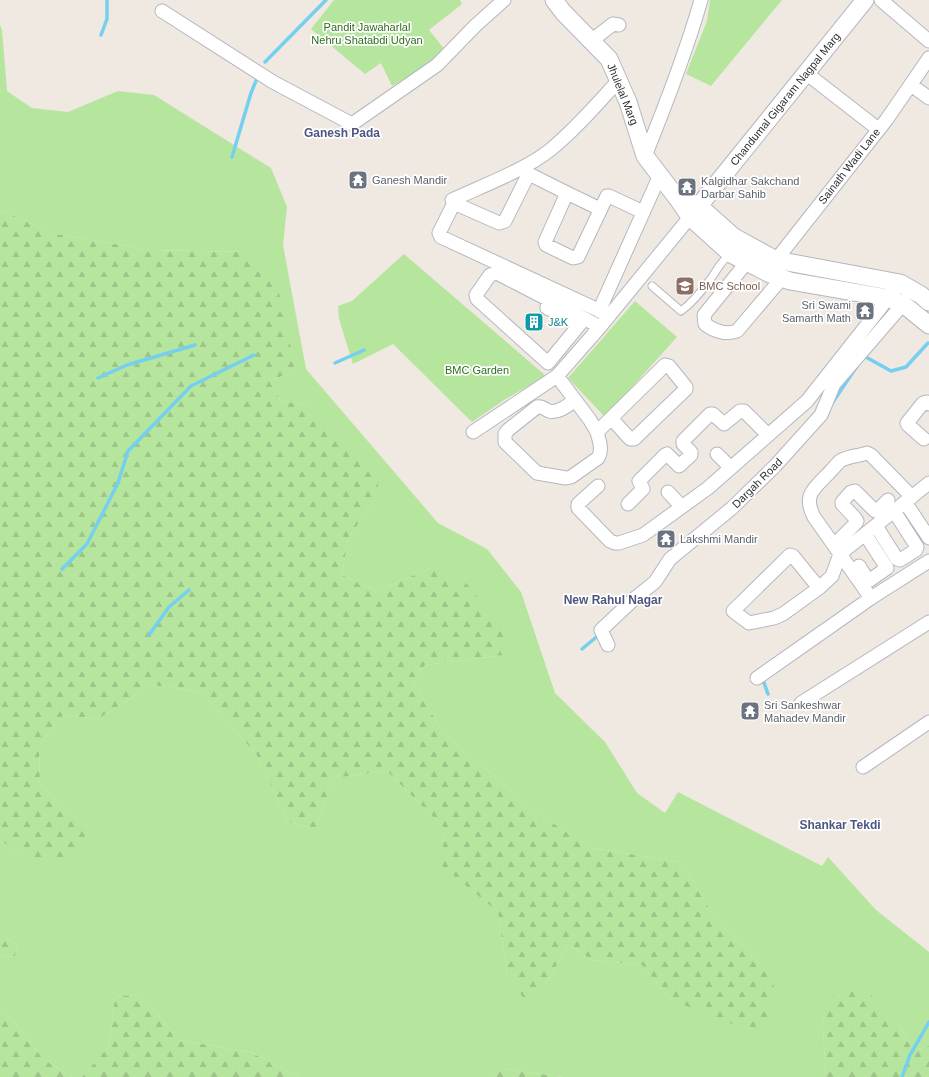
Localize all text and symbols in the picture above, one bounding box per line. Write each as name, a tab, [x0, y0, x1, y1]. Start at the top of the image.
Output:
park label: Pandit Jawaharlal Nehru Shatabdi Udyan	[311, 21, 423, 46]
street label: Chandumal Gigaram Nagpal Marg	[728, 30, 842, 168]
street label: Jhulelal Marg	[605, 61, 641, 127]
district label: Ganesh Pada	[304, 126, 380, 140]
street label: Sainath Wadi Lane	[816, 126, 882, 206]
temple icon: Ganesh Mandir	[347, 169, 369, 191]
place label: Ganesh Mandir	[372, 174, 448, 186]
place label: Kalgidhar Sakchand Darbar Sahib	[701, 175, 799, 200]
temple icon: Kalgidhar Sakchand Darbar Sahib	[676, 176, 698, 198]
school or university icon: BMC School	[674, 275, 696, 297]
place label: BMC School	[699, 280, 760, 292]
place label: Sri Swami Samarth Math	[782, 299, 851, 324]
temple icon: Sri Swami Samarth Math	[854, 300, 876, 322]
building icon: J&K	[523, 311, 545, 333]
place label: J&K	[548, 316, 569, 328]
park label: BMC Garden	[445, 364, 509, 376]
street label: Dargah Road	[730, 456, 784, 510]
temple icon: Lakshmi Mandir	[655, 528, 677, 550]
place label: Lakshmi Mandir	[680, 533, 758, 545]
district label: New Rahul Nagar	[564, 593, 663, 607]
place label: Sri Sankeshwar Mahadev Mandir	[764, 699, 846, 724]
temple icon: Sri Sankeshwar Mahadev Mandir	[739, 700, 761, 722]
district label: Shankar Tekdi	[799, 818, 881, 832]

